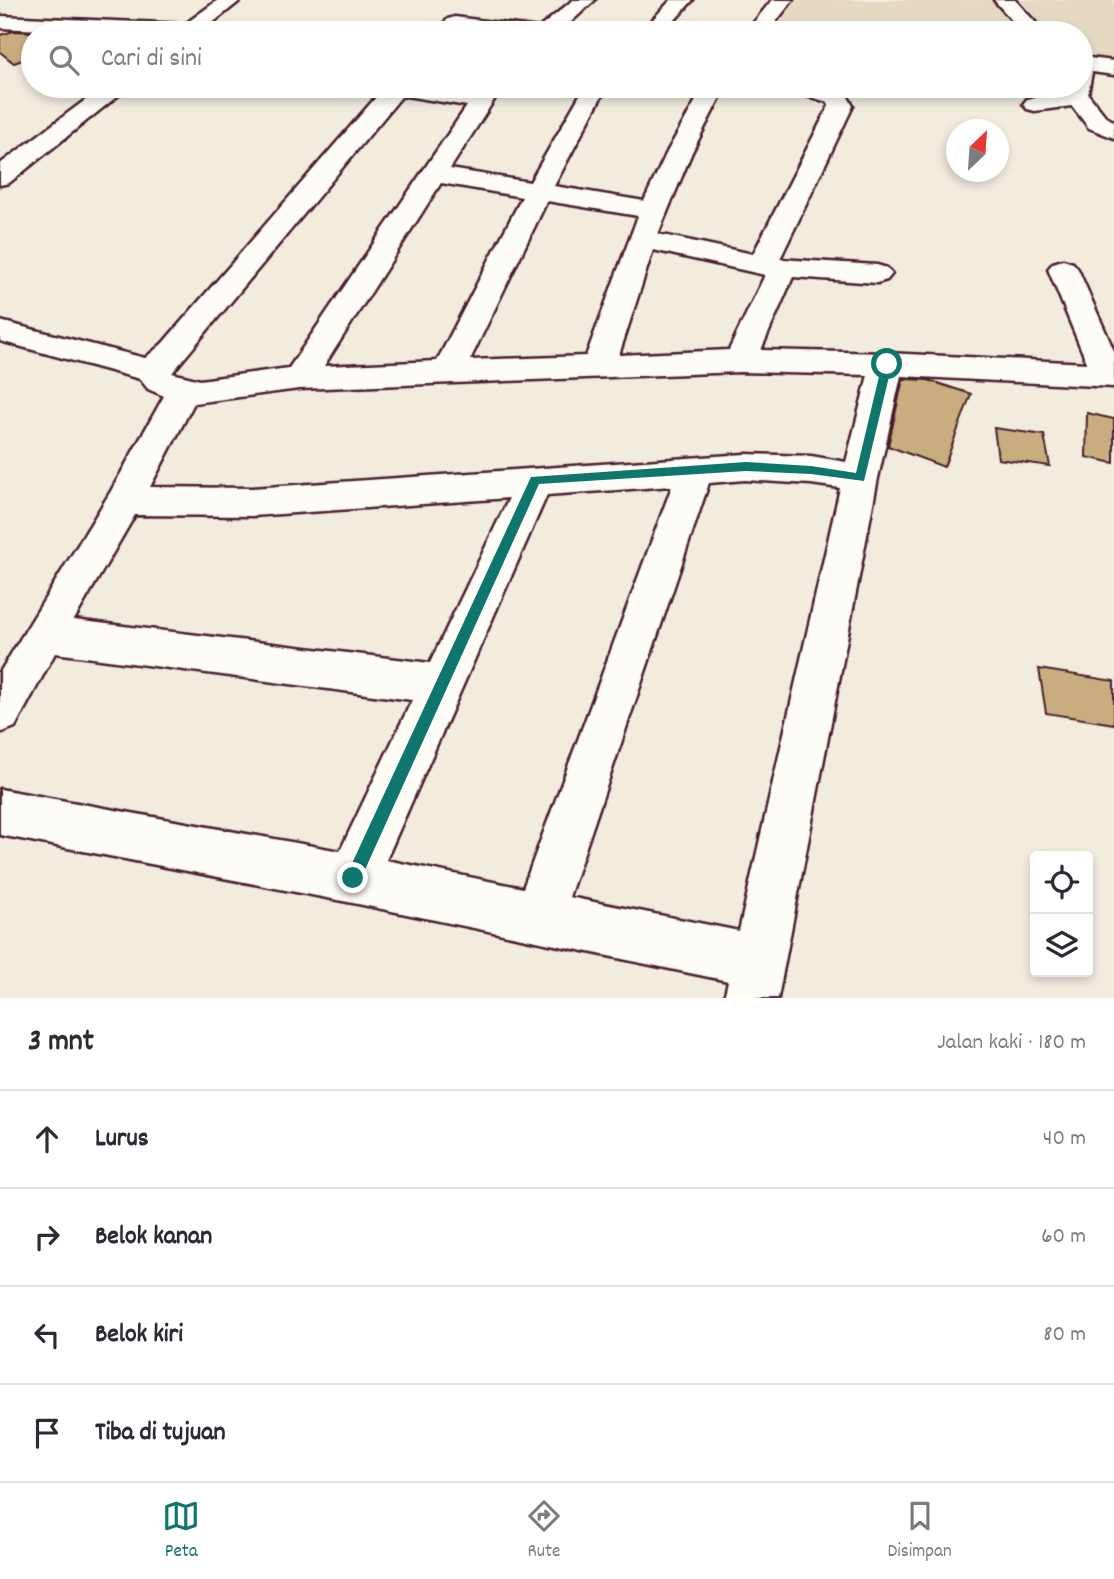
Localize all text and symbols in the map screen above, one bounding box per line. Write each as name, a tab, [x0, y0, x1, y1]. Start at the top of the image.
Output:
search box	[21, 21, 1093, 98]
icon: search	[45, 41, 83, 79]
text: Cari di sini	[101, 41, 202, 78]
north arrow	[946, 119, 1009, 182]
route start	[871, 348, 902, 379]
map controls	[1030, 851, 1093, 977]
button: locate	[1030, 851, 1093, 914]
route end	[337, 862, 368, 893]
button: layers	[1030, 914, 1093, 977]
text: 3 mnt	[28, 1022, 94, 1065]
text: Jalan kaki · 180 m	[937, 1027, 1086, 1060]
icon: ahead	[28, 1120, 66, 1158]
text: Lurus	[95, 1121, 149, 1158]
text: 40 m	[1043, 1123, 1086, 1156]
icon: right	[28, 1218, 66, 1256]
text: Belok kanan	[95, 1219, 212, 1256]
text: 60 m	[1041, 1221, 1086, 1254]
icon: left	[28, 1316, 66, 1354]
text: Belok kiri	[95, 1317, 183, 1354]
text: 80 m	[1043, 1319, 1086, 1352]
icon: arrive	[28, 1414, 66, 1452]
text: Tiba di tujuan	[95, 1415, 226, 1452]
tab: Peta	[162, 1497, 200, 1566]
tab: Rute	[525, 1497, 563, 1566]
tab: Disimpan	[887, 1497, 952, 1566]

